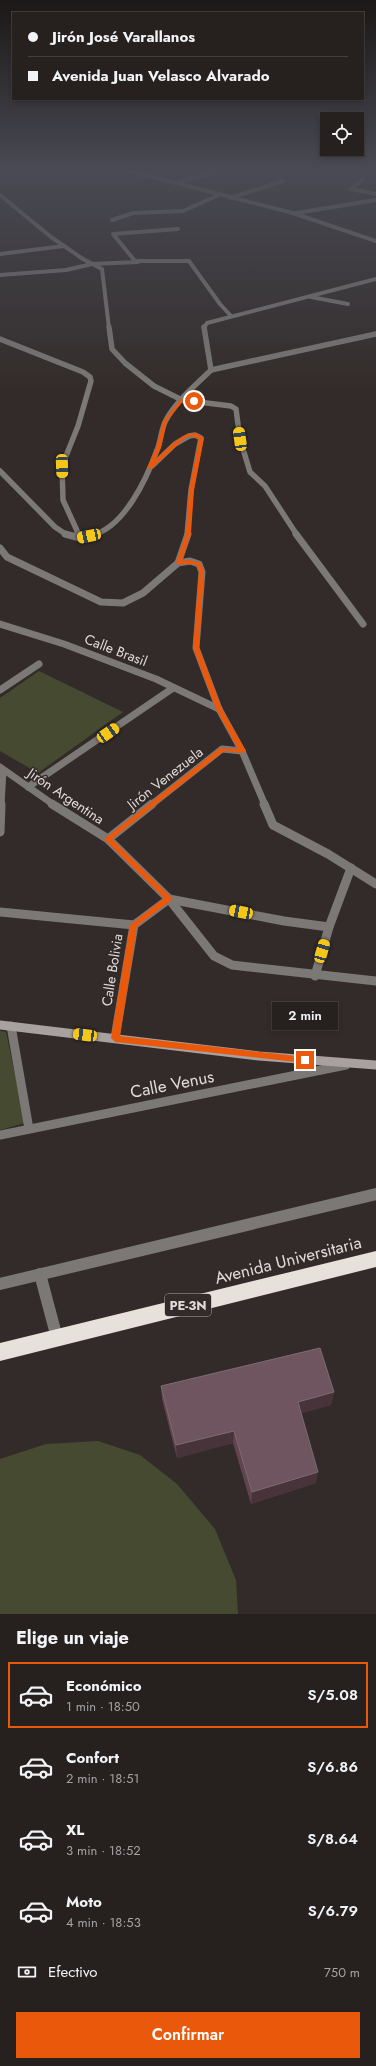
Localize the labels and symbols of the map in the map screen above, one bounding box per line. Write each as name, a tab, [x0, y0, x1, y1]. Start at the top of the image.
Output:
route start	[185, 392, 203, 410]
car	[232, 426, 248, 452]
car	[56, 454, 68, 478]
car	[76, 528, 102, 544]
street label: Calle Brasil	[82, 629, 150, 671]
car	[95, 721, 121, 745]
street label: Jirón Venezuela	[121, 742, 207, 815]
street label: Jirón Argentina	[22, 762, 108, 829]
car	[228, 904, 254, 920]
street label: Calle Bolivia	[96, 932, 128, 1008]
car	[313, 938, 331, 964]
callout: 2 min	[272, 1002, 338, 1030]
car	[72, 1028, 98, 1042]
route end	[296, 1051, 314, 1069]
street label: Calle Venus	[128, 1064, 216, 1104]
street label: Avenida Universitaria	[212, 1230, 364, 1290]
road number: PE-3N	[165, 1294, 211, 1316]

